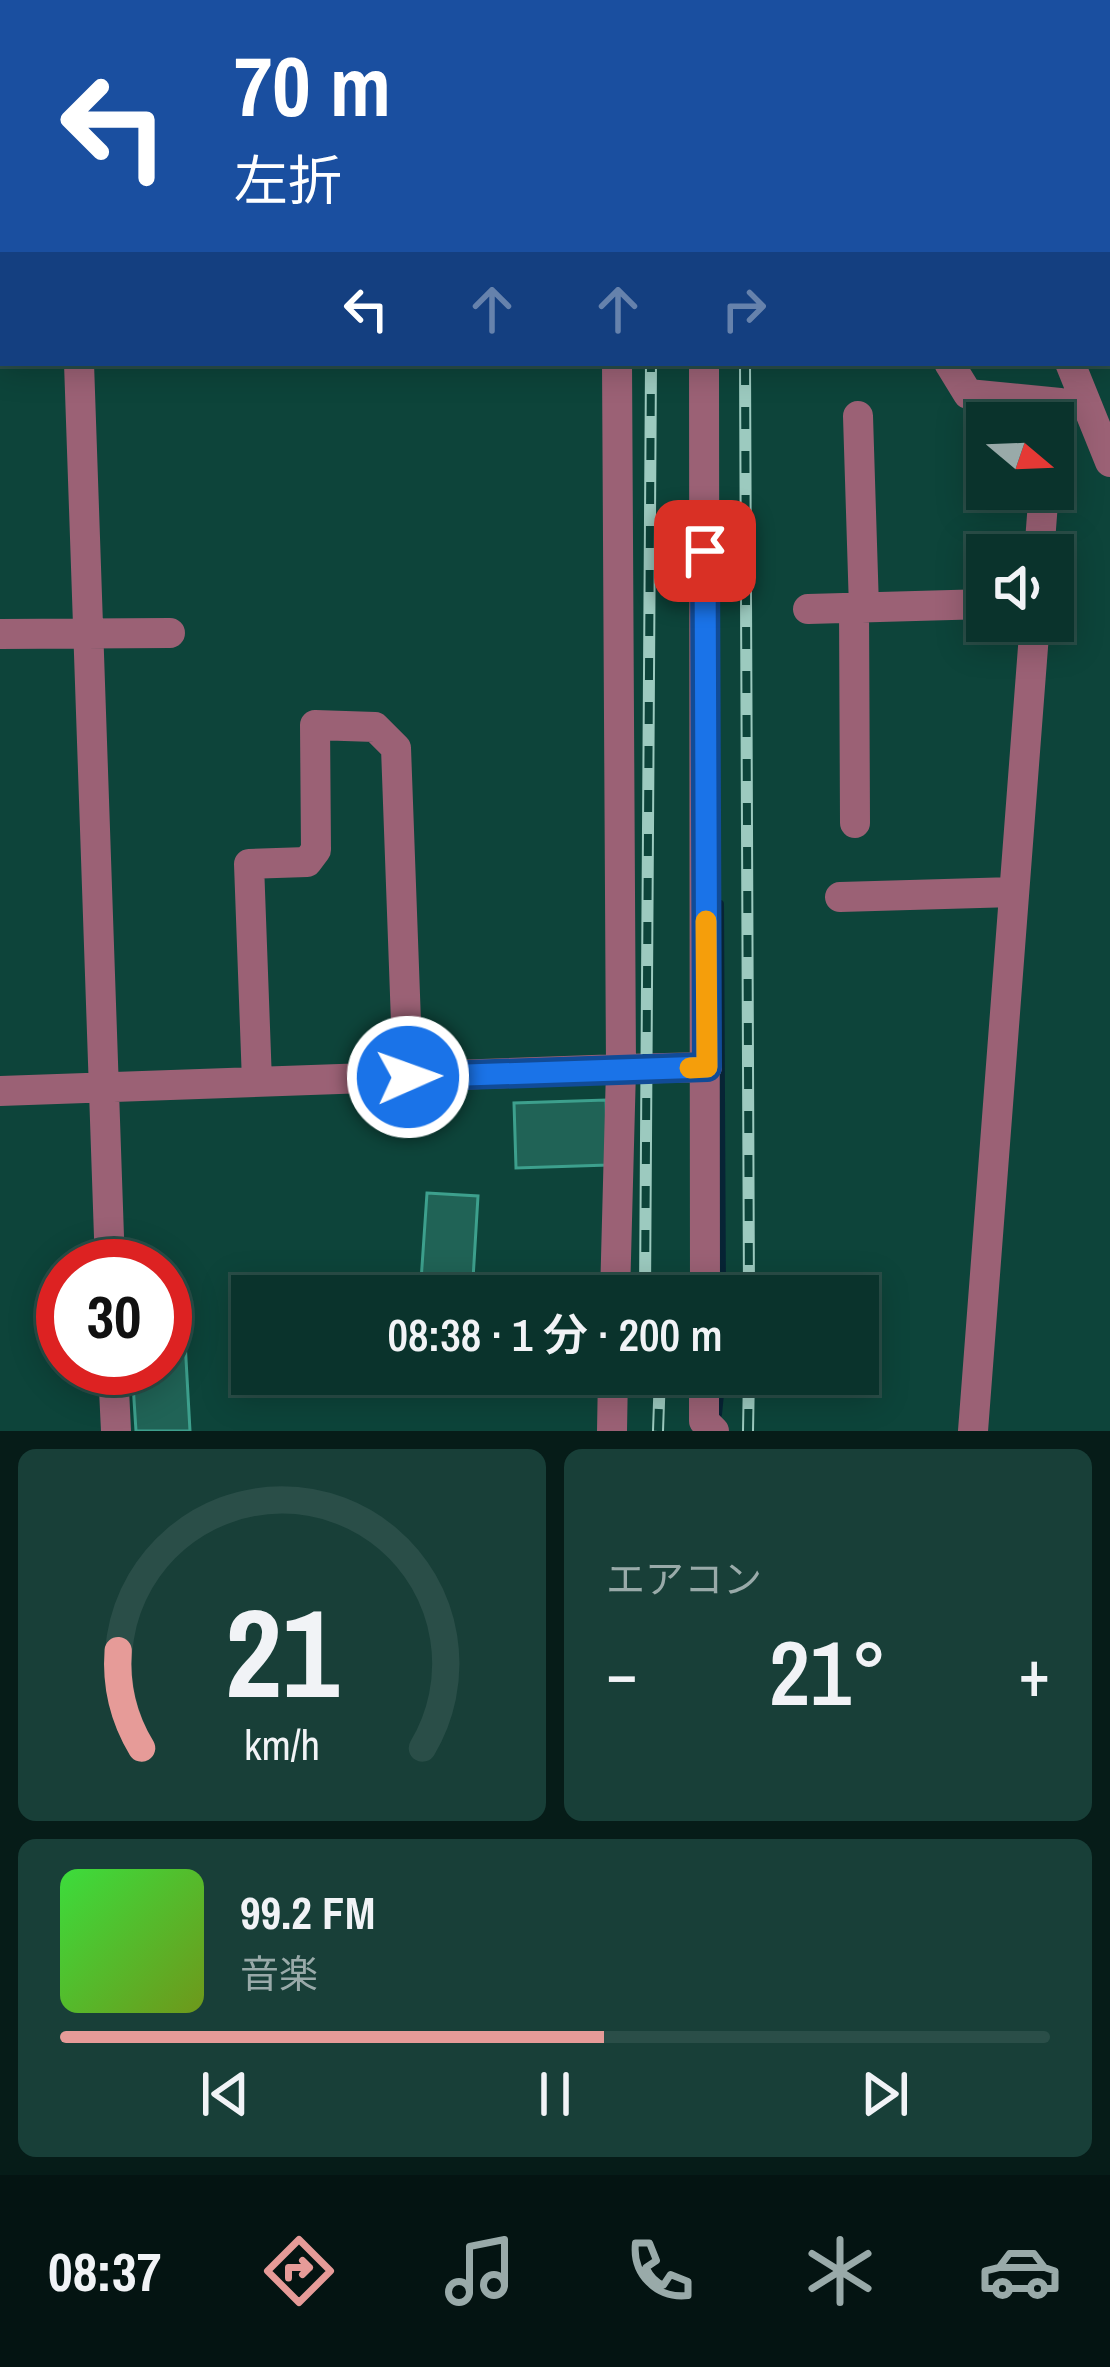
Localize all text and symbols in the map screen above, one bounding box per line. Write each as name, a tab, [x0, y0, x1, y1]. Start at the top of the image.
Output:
text: 70 m	[234, 29, 391, 142]
icon: left	[36, 48, 192, 204]
text: 左折	[234, 144, 342, 217]
icon: left	[333, 276, 399, 342]
icon: ahead	[459, 276, 525, 342]
icon: ahead	[585, 276, 651, 342]
icon: right	[711, 276, 777, 342]
north arrow	[966, 402, 1074, 510]
map controls	[966, 402, 1074, 642]
pin	[654, 500, 756, 602]
icon: arrive	[672, 518, 738, 584]
button: sound	[966, 534, 1074, 642]
position arrow	[345, 1014, 471, 1140]
speed limit sign: 30	[36, 1239, 192, 1395]
text: 08:38 · 1 分 · 200 m	[388, 1304, 722, 1365]
text: エアコン	[606, 1553, 762, 1605]
text: 21	[225, 1568, 339, 1736]
text: 21°	[769, 1612, 887, 1733]
text: −	[606, 1628, 638, 1717]
text: +	[1018, 1628, 1050, 1717]
text: km/h	[244, 1716, 320, 1773]
text: 99.2 FM	[240, 1882, 375, 1943]
text: 音楽	[240, 1948, 318, 2000]
icon: previous	[192, 2061, 258, 2127]
icon: pause	[522, 2061, 588, 2127]
icon: next	[852, 2061, 918, 2127]
icon: directions	[257, 2229, 341, 2313]
icon: music	[438, 2229, 522, 2313]
icon: phone	[618, 2229, 702, 2313]
icon: climate	[798, 2229, 882, 2313]
icon: car	[978, 2229, 1062, 2313]
text: 08:37	[48, 2235, 161, 2308]

